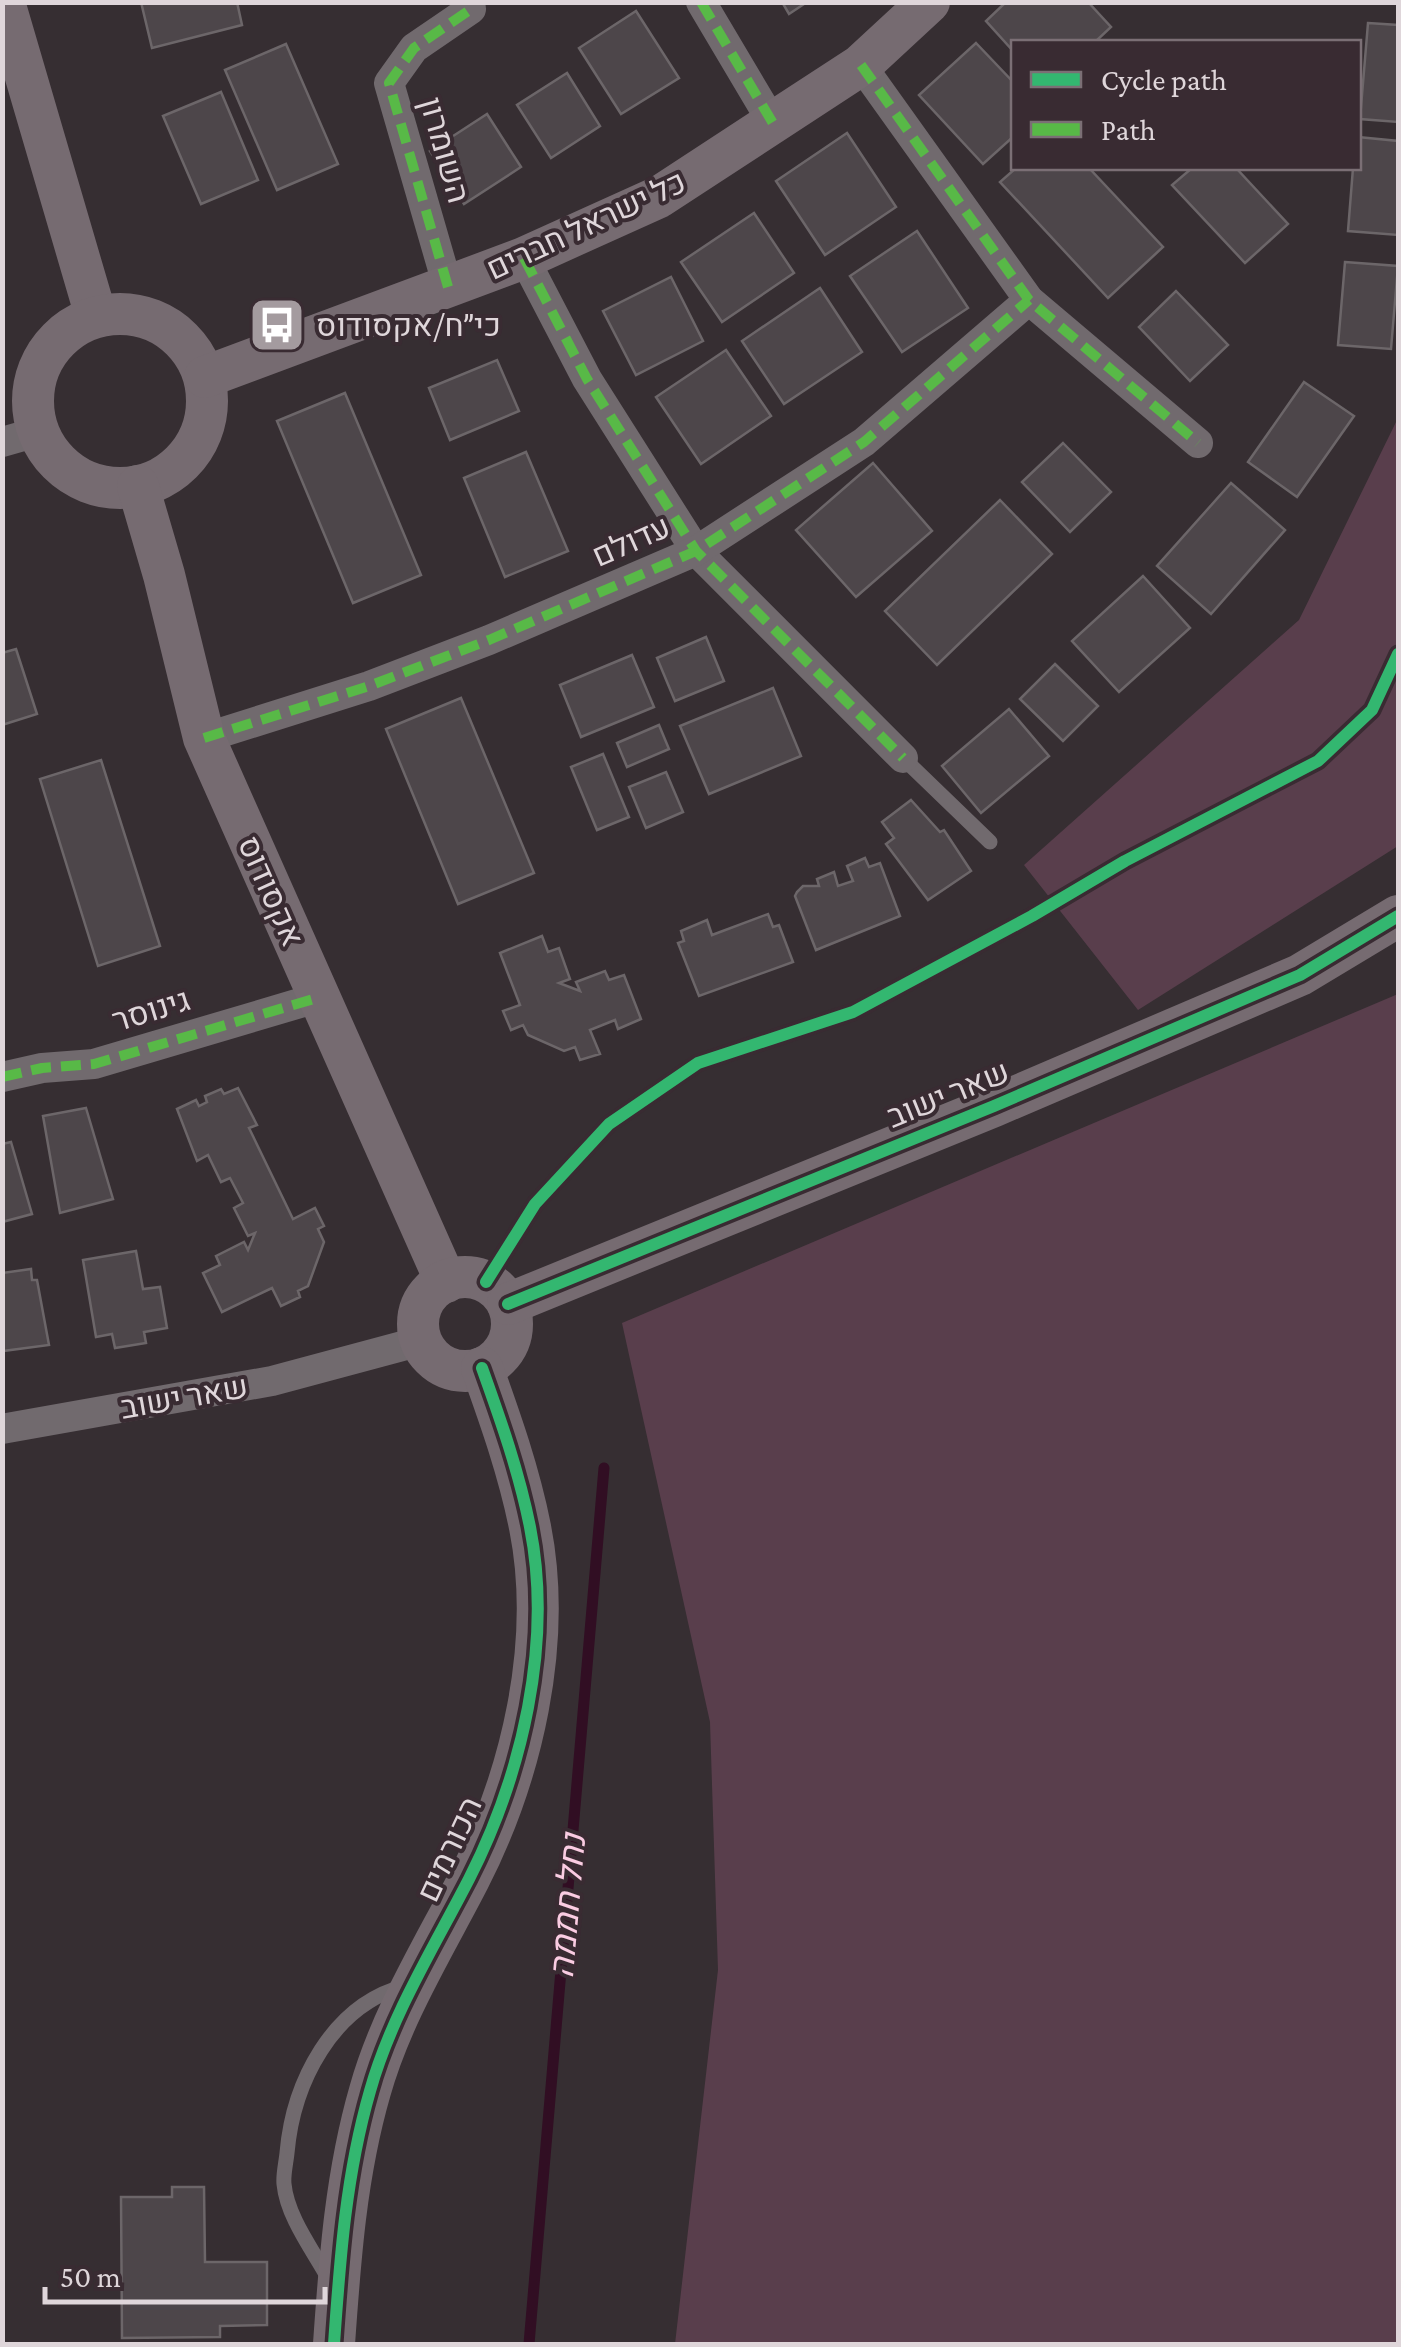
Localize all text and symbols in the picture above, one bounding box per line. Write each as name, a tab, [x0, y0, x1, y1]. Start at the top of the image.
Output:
legend	[1011, 40, 1361, 170]
text: Cycle path	[1101, 63, 1227, 97]
street label: השומרון	[413, 93, 477, 207]
text: Path	[1101, 113, 1156, 146]
street label: כל ישראל חברים	[481, 163, 691, 287]
bus stop icon: כי״ח/אקסודוס	[247, 295, 307, 355]
place label: כי״ח/אקסודוס	[316, 307, 501, 343]
street label: עדולם	[587, 508, 675, 574]
street label: אקסודוס	[231, 830, 311, 952]
street label: גינוסר	[108, 981, 194, 1039]
street label: שאר ישוב	[881, 1053, 1015, 1135]
street label: שאר ישוב	[117, 1368, 251, 1426]
street label: הכורמים	[409, 1791, 489, 1907]
water label: נחל חממה	[542, 1830, 593, 1980]
scale bar	[45, 2242, 325, 2304]
text: 50 m	[60, 2260, 121, 2293]

